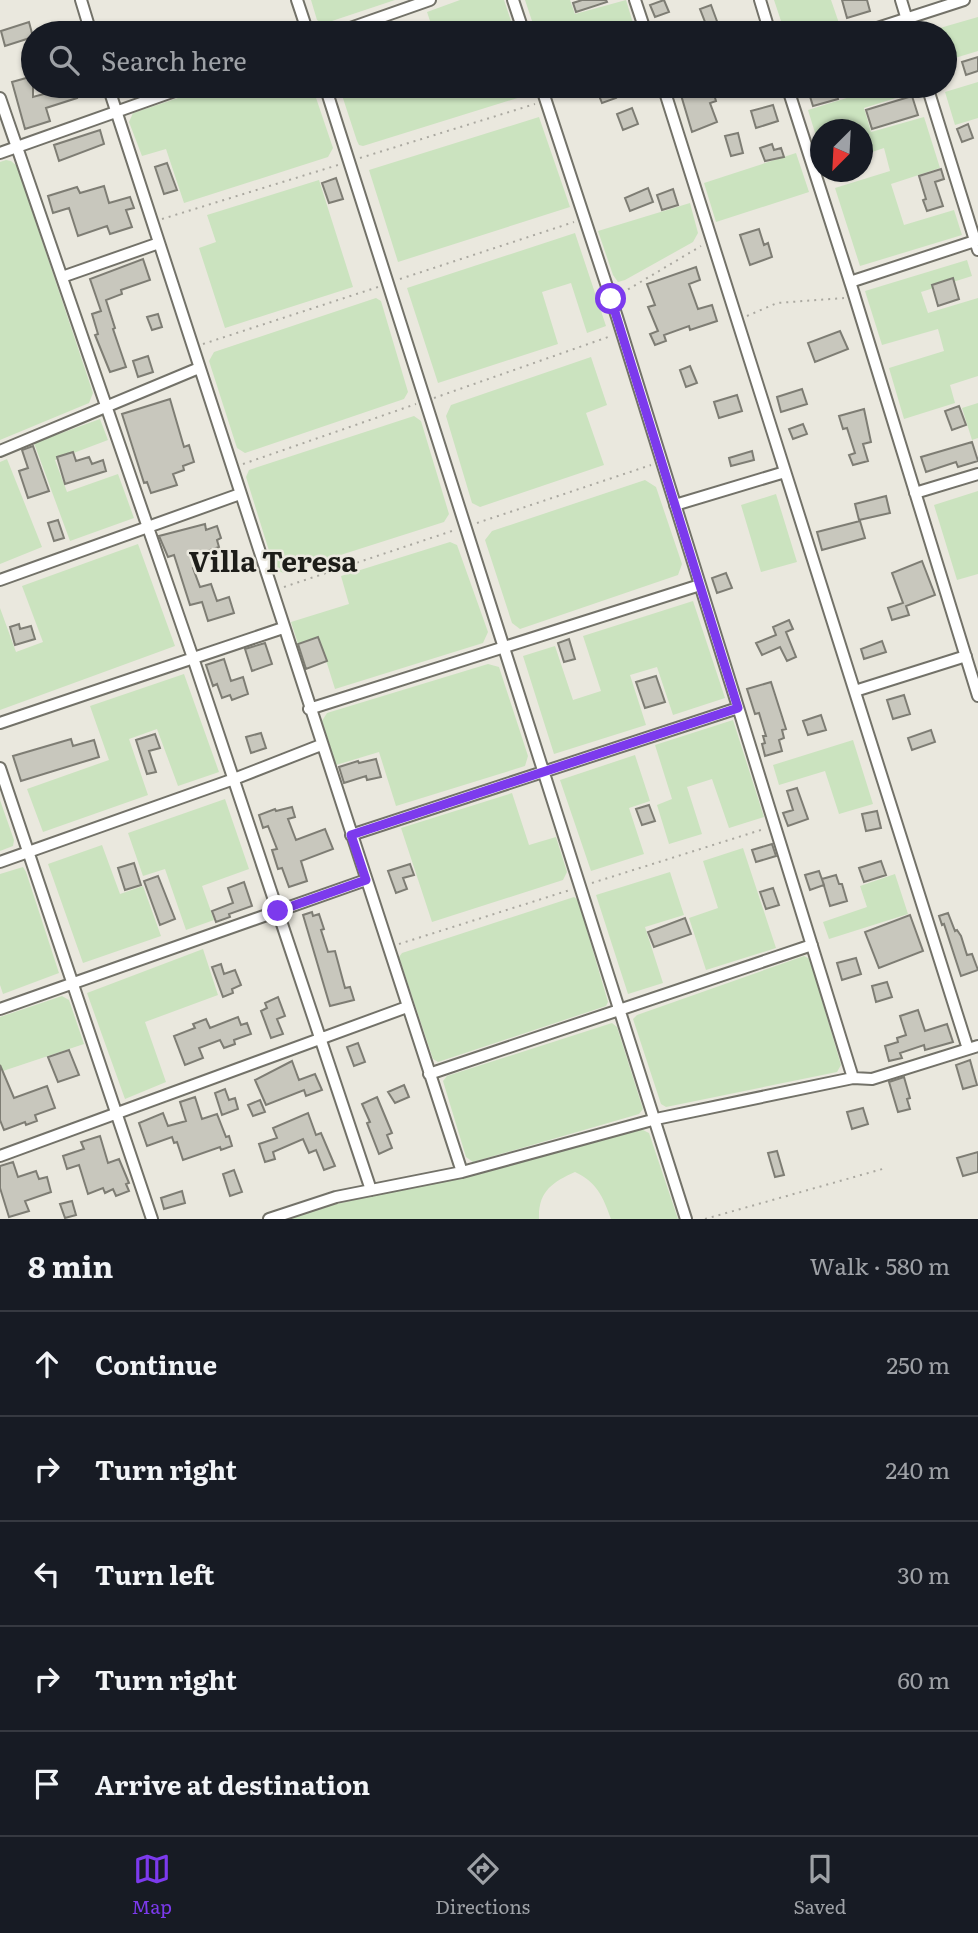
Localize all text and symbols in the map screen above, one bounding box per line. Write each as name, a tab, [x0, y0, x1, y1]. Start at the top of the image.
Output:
search box	[21, 21, 957, 98]
text: Search here	[101, 40, 247, 79]
icon: search	[45, 41, 83, 79]
north arrow	[810, 119, 873, 182]
route start	[595, 283, 626, 314]
district label: Villa Teresa	[189, 539, 358, 581]
route end	[262, 895, 293, 926]
text: 8 min	[28, 1243, 113, 1287]
text: Walk · 580 m	[810, 1248, 950, 1282]
text: Continue	[95, 1344, 217, 1383]
icon: ahead	[28, 1345, 66, 1383]
text: 250 m	[886, 1347, 950, 1381]
text: Turn right	[95, 1449, 237, 1488]
icon: right	[28, 1450, 66, 1488]
text: 240 m	[885, 1452, 950, 1486]
text: Turn left	[95, 1554, 214, 1593]
icon: left	[28, 1555, 66, 1593]
text: 30 m	[897, 1557, 950, 1591]
text: Turn right	[95, 1659, 237, 1698]
icon: right	[28, 1660, 66, 1698]
text: 60 m	[897, 1662, 950, 1696]
text: Arrive at destination	[95, 1764, 370, 1803]
icon: arrive	[28, 1765, 66, 1803]
tab: Map	[132, 1850, 172, 1920]
tab: Directions	[435, 1850, 530, 1920]
tab: Saved	[793, 1850, 846, 1920]

